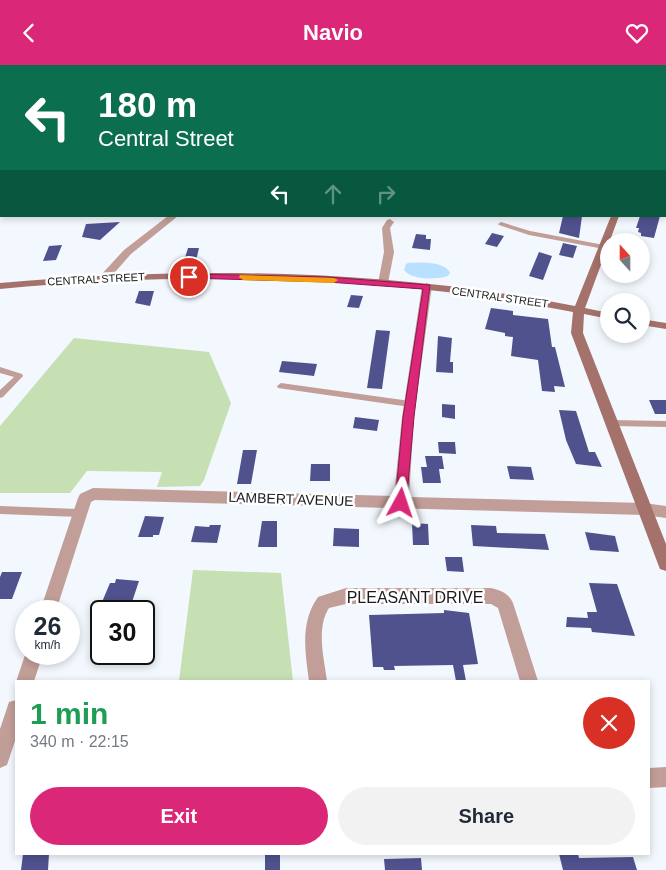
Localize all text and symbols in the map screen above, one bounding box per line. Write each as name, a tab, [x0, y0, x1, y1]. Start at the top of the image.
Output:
icon: back	[15, 19, 43, 47]
icon: heart	[623, 19, 651, 47]
text: Navio	[303, 20, 363, 45]
icon: left	[15, 85, 80, 150]
text: 180 m	[98, 85, 197, 124]
text: Central Street	[98, 126, 234, 151]
icon: left	[266, 180, 294, 208]
icon: ahead	[319, 180, 347, 208]
icon: right	[372, 180, 400, 208]
north arrow	[600, 233, 650, 283]
map controls	[600, 233, 650, 343]
pin	[168, 256, 210, 298]
icon: arrive	[175, 263, 203, 291]
street label: CENTRAL STREET	[47, 270, 145, 288]
street label: CENTRAL STREET	[451, 284, 549, 310]
button: search	[600, 293, 650, 343]
position arrow	[374, 476, 426, 528]
street label: LAMBERT AVENUE	[228, 489, 354, 509]
street label: PLEASANT DRIVE	[347, 589, 483, 606]
speed limit sign: 30	[90, 600, 155, 665]
text: 26	[34, 612, 61, 640]
text: km/h	[34, 638, 61, 652]
text: 1 min	[30, 697, 108, 730]
button: close	[583, 697, 635, 749]
text: 340 m · 22:15	[30, 733, 129, 750]
button: Exit	[30, 787, 328, 845]
button: Share	[338, 787, 635, 845]

